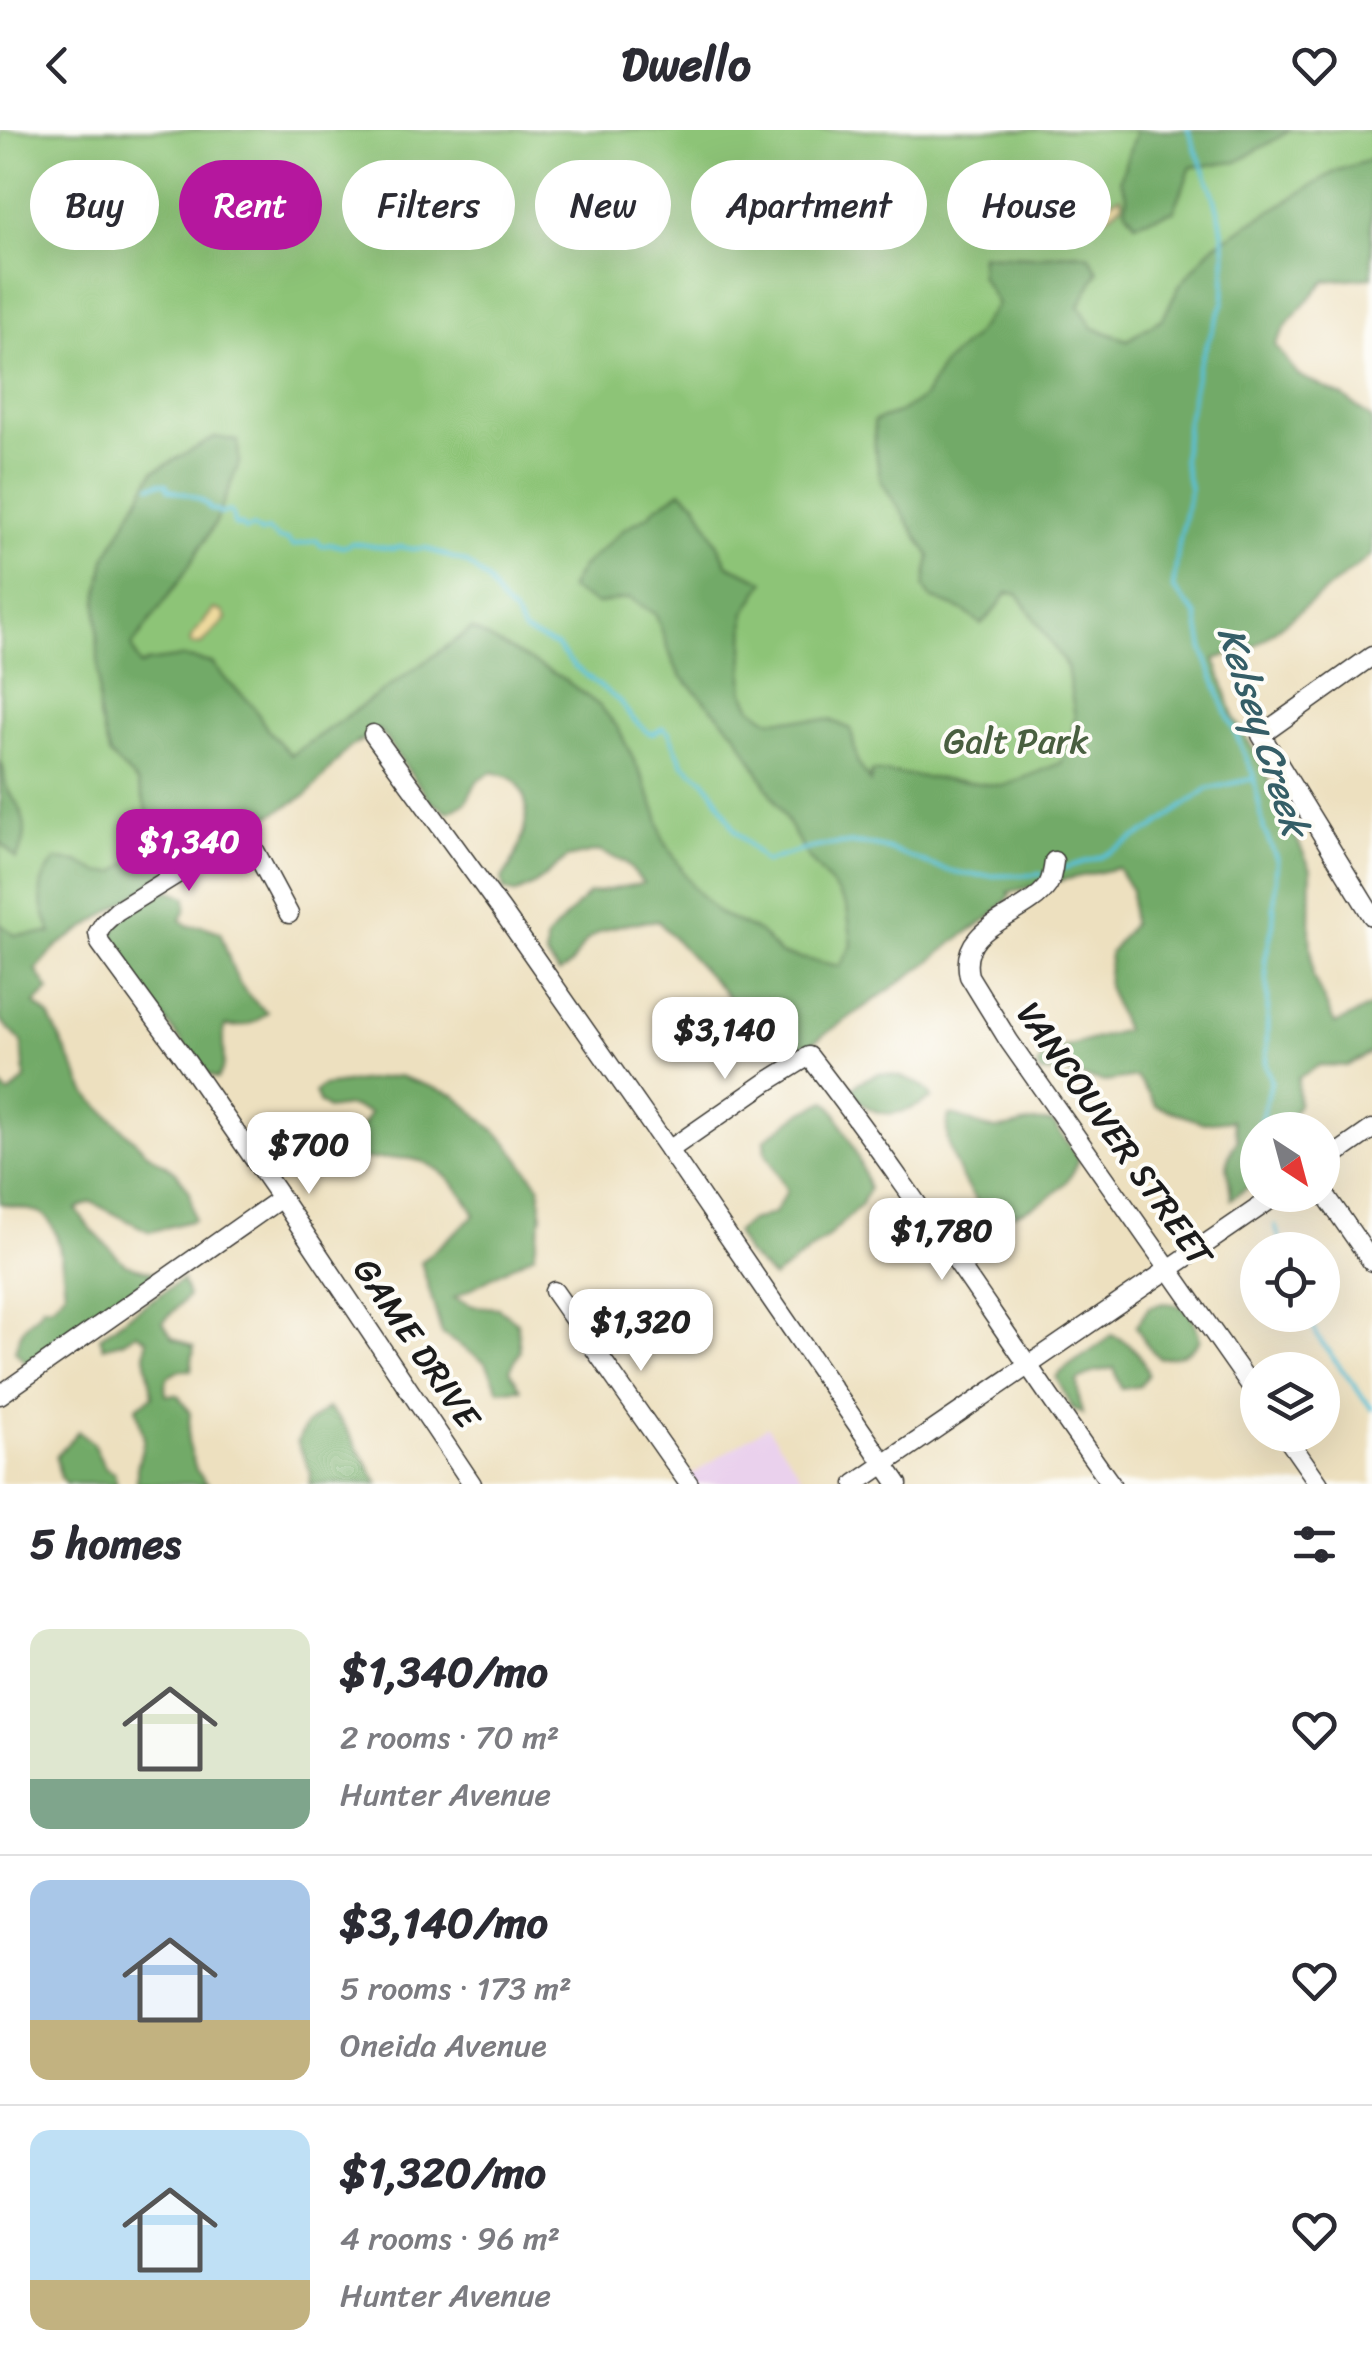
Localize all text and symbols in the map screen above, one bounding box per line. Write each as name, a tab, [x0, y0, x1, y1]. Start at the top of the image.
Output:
text: Dwello	[621, 25, 751, 105]
icon: back	[30, 38, 85, 93]
icon: heart	[1287, 38, 1342, 93]
chip: Buy	[30, 160, 159, 250]
chip: Rent	[179, 160, 322, 250]
chip: Filters	[342, 160, 515, 250]
chip: New	[535, 160, 671, 250]
chip: Apartment	[691, 160, 927, 250]
chip: House	[947, 160, 1111, 250]
water label: Kelsey Creek	[1198, 617, 1330, 849]
park label: Galt Park	[944, 710, 1089, 772]
pin: $1,340	[108, 809, 270, 894]
text: $1,340	[138, 813, 240, 870]
street label: VANCOUVER STREET	[1000, 988, 1231, 1281]
pin: $3,140	[644, 997, 806, 1082]
text: $3,140	[674, 1001, 776, 1058]
pin: $700	[250, 1112, 368, 1197]
north arrow	[1240, 1112, 1340, 1212]
map controls	[1240, 1112, 1340, 1452]
text: $700	[269, 1116, 349, 1173]
pin: $1,780	[861, 1198, 1023, 1283]
text: $1,780	[891, 1202, 993, 1259]
button: locate	[1240, 1232, 1340, 1332]
street label: GAME DRIVE	[336, 1244, 499, 1444]
pin: $1,320	[560, 1289, 722, 1374]
text: $1,320	[591, 1293, 691, 1350]
button: layers	[1240, 1352, 1340, 1452]
text: 5 homes	[30, 1507, 181, 1581]
icon: filters	[1287, 1517, 1342, 1572]
text: $1,340/mo	[340, 1635, 548, 1709]
icon: home	[110, 1669, 230, 1789]
icon: heart	[1287, 1702, 1342, 1757]
text: 2 rooms · 70 m²	[340, 1709, 559, 1766]
text: Hunter Avenue	[340, 1766, 551, 1823]
text: $3,140/mo	[340, 1886, 548, 1960]
icon: home	[110, 1920, 230, 2040]
icon: heart	[1287, 1953, 1342, 2008]
text: 5 rooms · 173 m²	[340, 1960, 571, 2017]
text: Oneida Avenue	[340, 2017, 547, 2074]
text: $1,320/mo	[340, 2136, 546, 2210]
icon: home	[110, 2170, 230, 2290]
icon: heart	[1287, 2203, 1342, 2258]
text: 4 rooms · 96 m²	[340, 2210, 560, 2267]
text: Hunter Avenue	[340, 2267, 551, 2324]

